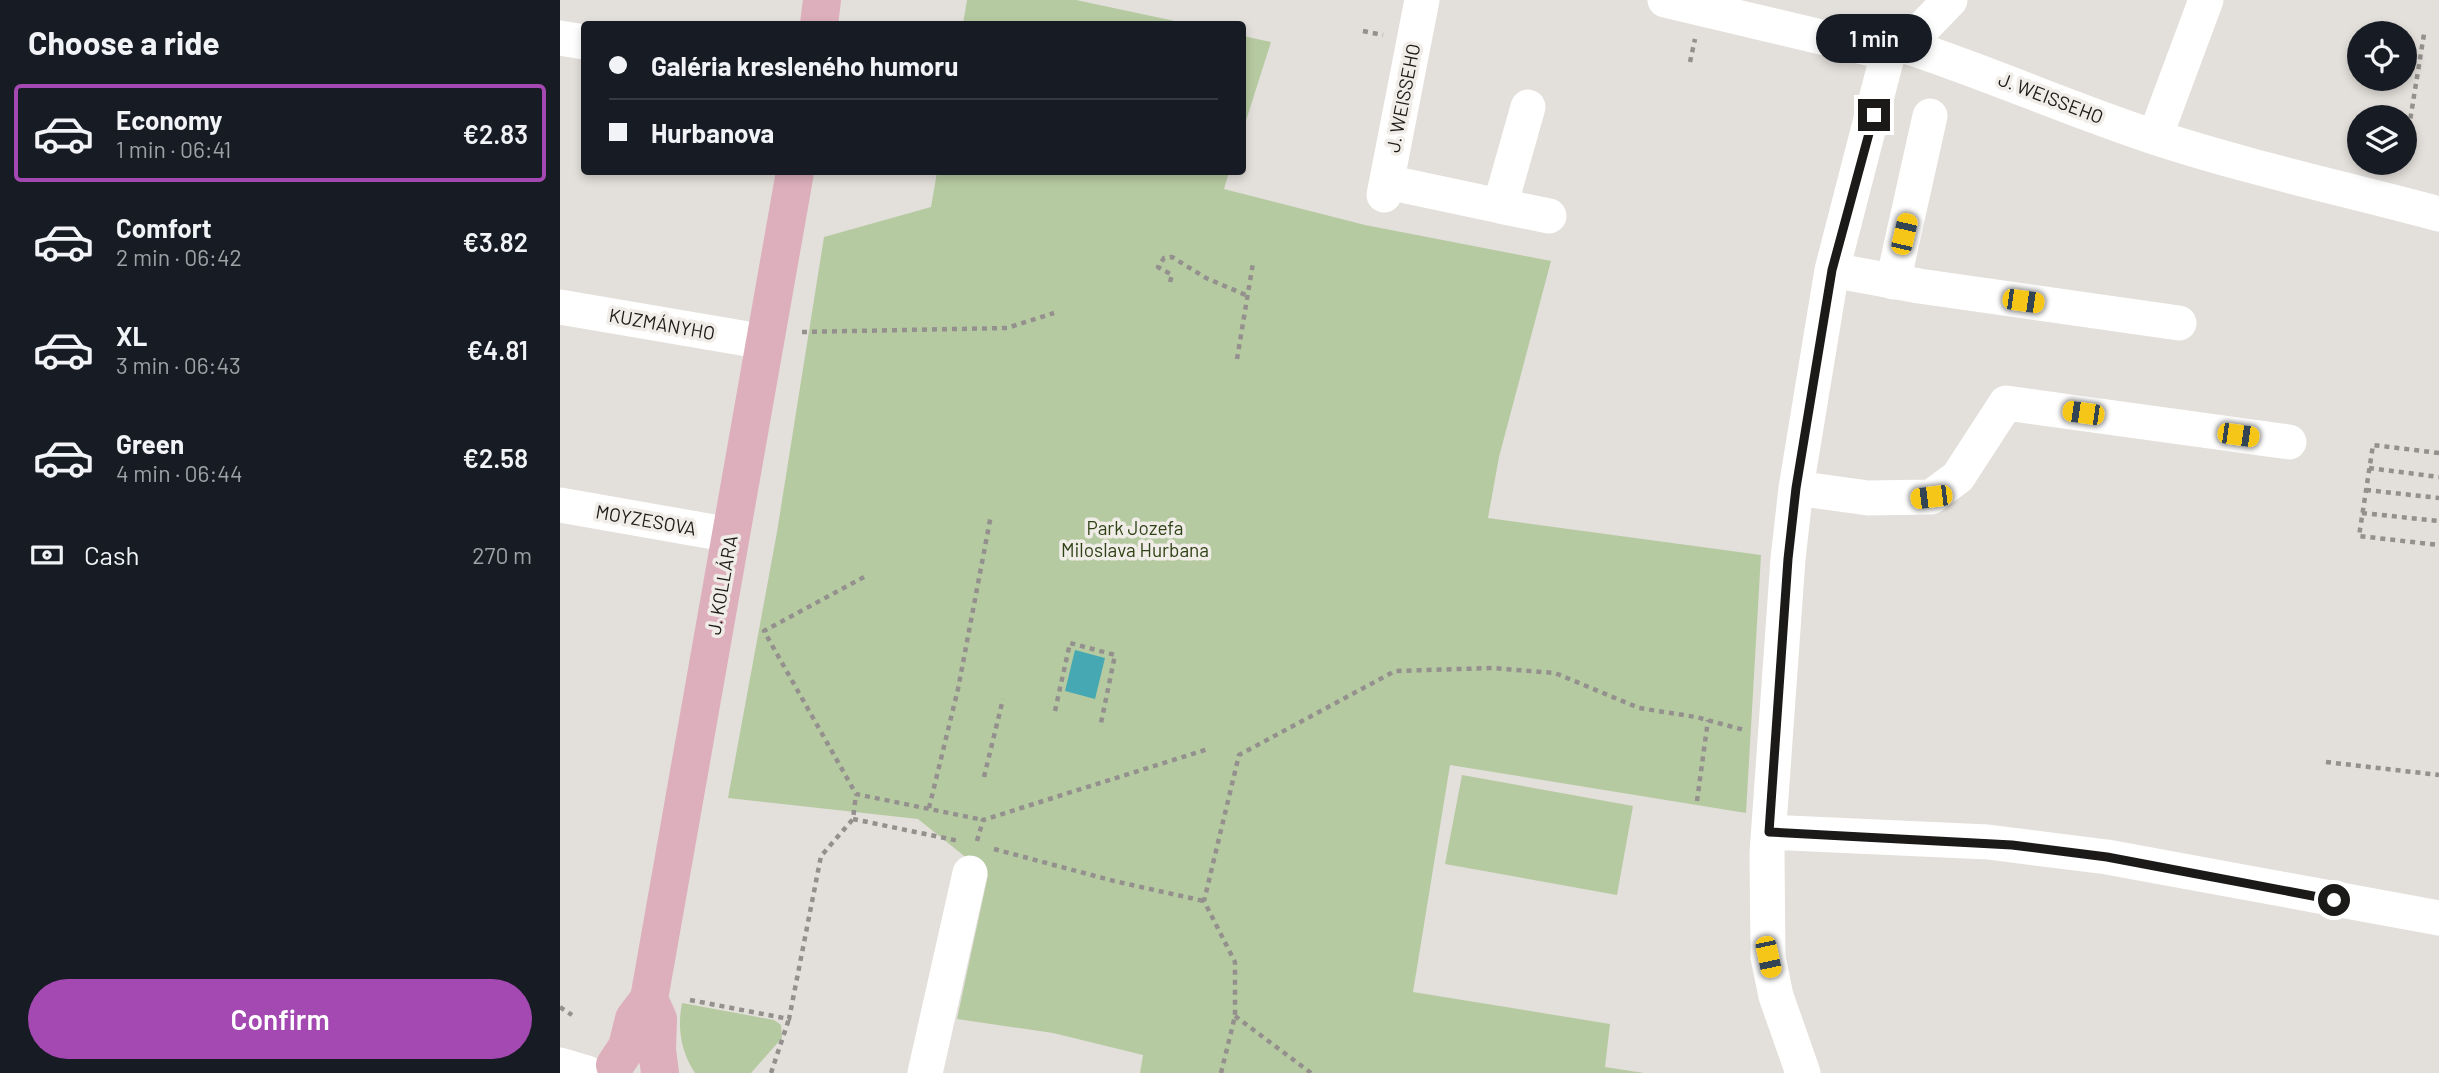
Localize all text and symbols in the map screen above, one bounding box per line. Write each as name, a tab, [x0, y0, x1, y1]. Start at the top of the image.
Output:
callout: 1 min	[1816, 13, 1932, 62]
map controls	[2347, 21, 2417, 175]
button: locate	[2347, 21, 2417, 91]
text: Choose a ride	[28, 23, 220, 61]
text: 1 min	[1849, 24, 1899, 52]
street label: J. WEISSEHO	[1381, 41, 1424, 154]
text: Galéria kresleného humoru	[651, 50, 958, 81]
street label: J. WEISSEHO	[1995, 67, 2107, 128]
route end	[1858, 99, 1890, 131]
icon: car	[32, 102, 95, 165]
text: Economy	[116, 104, 222, 135]
button: layers	[2347, 105, 2417, 175]
text: Hurbanova	[651, 117, 774, 148]
text: €2.83	[462, 118, 528, 149]
text: 1 min · 06:41	[116, 135, 231, 163]
icon: car	[32, 210, 95, 273]
car	[1890, 211, 1919, 257]
text: Comfort	[116, 212, 212, 243]
text: €3.82	[462, 226, 528, 257]
text: 2 min · 06:42	[116, 243, 242, 271]
car	[2001, 288, 2046, 314]
street label: KUZMÁNYHO	[607, 303, 717, 344]
icon: car	[32, 318, 95, 381]
text: XL	[116, 320, 147, 351]
text: €4.81	[467, 334, 528, 365]
text: 3 min · 06:43	[116, 351, 241, 379]
car	[2061, 400, 2106, 426]
car	[2216, 422, 2261, 448]
icon: car	[32, 426, 95, 489]
text: Green	[116, 428, 184, 459]
text: €2.58	[462, 442, 528, 473]
text: 4 min · 06:44	[116, 459, 243, 487]
car	[1909, 484, 1954, 510]
street label: MOYZESOVA	[594, 499, 698, 540]
park label: Park Jozefa Miloslava Hurbana	[1061, 516, 1209, 561]
street label: J. KOLLÁRA	[701, 533, 742, 637]
icon: cash	[28, 536, 66, 574]
text: Cash	[84, 539, 139, 570]
text: 270 m	[472, 541, 532, 569]
route start	[2318, 884, 2350, 916]
car	[1754, 934, 1783, 980]
button: Confirm	[28, 979, 532, 1059]

